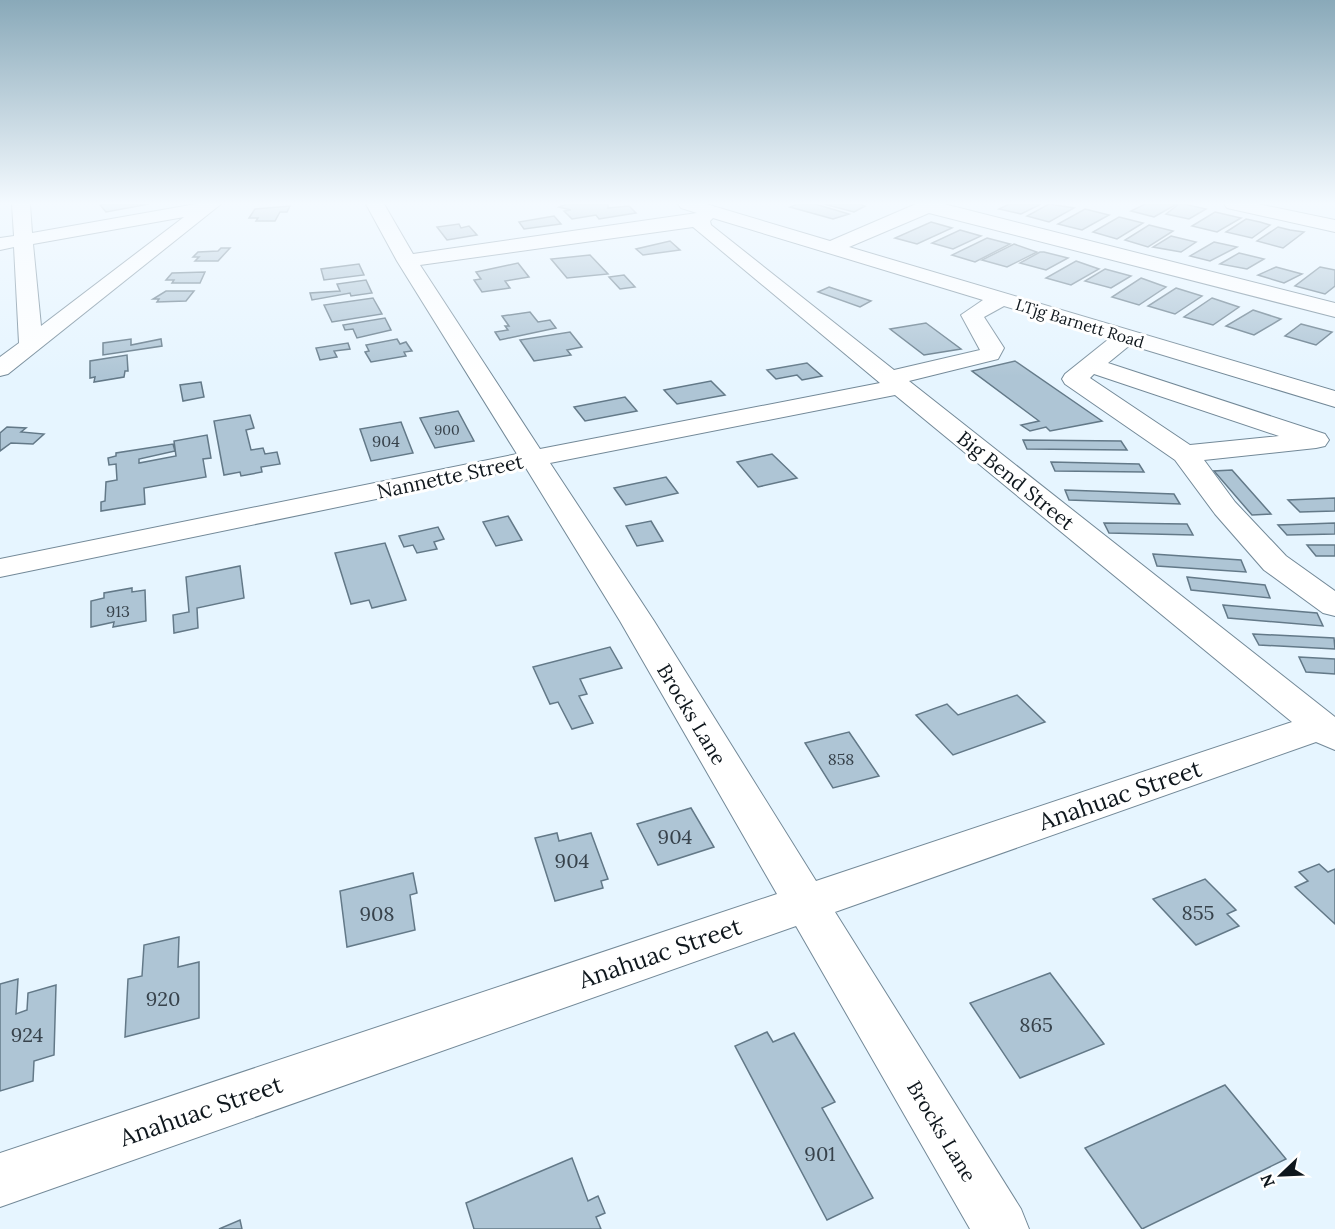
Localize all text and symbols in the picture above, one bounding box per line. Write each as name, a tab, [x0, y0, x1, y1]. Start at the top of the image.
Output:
street label: LTjg Barnett Road	[1013, 294, 1147, 352]
house number: 900	[434, 421, 460, 439]
street label: Big Bend Street	[952, 425, 1080, 535]
house number: 904	[372, 431, 400, 451]
street label: Nannette Street	[375, 448, 526, 504]
house number: 913	[106, 601, 130, 621]
street label: Brocks Lane	[652, 659, 732, 769]
house number: 858	[828, 749, 854, 769]
street label: Anahuac Street	[1034, 752, 1206, 838]
house number: 904	[658, 824, 693, 849]
house number: 904	[555, 848, 590, 873]
house number: 855	[1181, 900, 1215, 925]
house number: 908	[359, 901, 395, 926]
street label: Anahuac Street	[574, 910, 746, 996]
house number: 920	[146, 986, 180, 1011]
house number: 865	[1019, 1012, 1053, 1037]
house number: 924	[11, 1022, 44, 1047]
street label: Anahuac Street	[115, 1068, 287, 1154]
street label: Brocks Lane	[902, 1076, 982, 1186]
house number: 901	[804, 1141, 836, 1166]
north arrow	[1251, 1145, 1311, 1205]
text: N	[1256, 1171, 1279, 1190]

